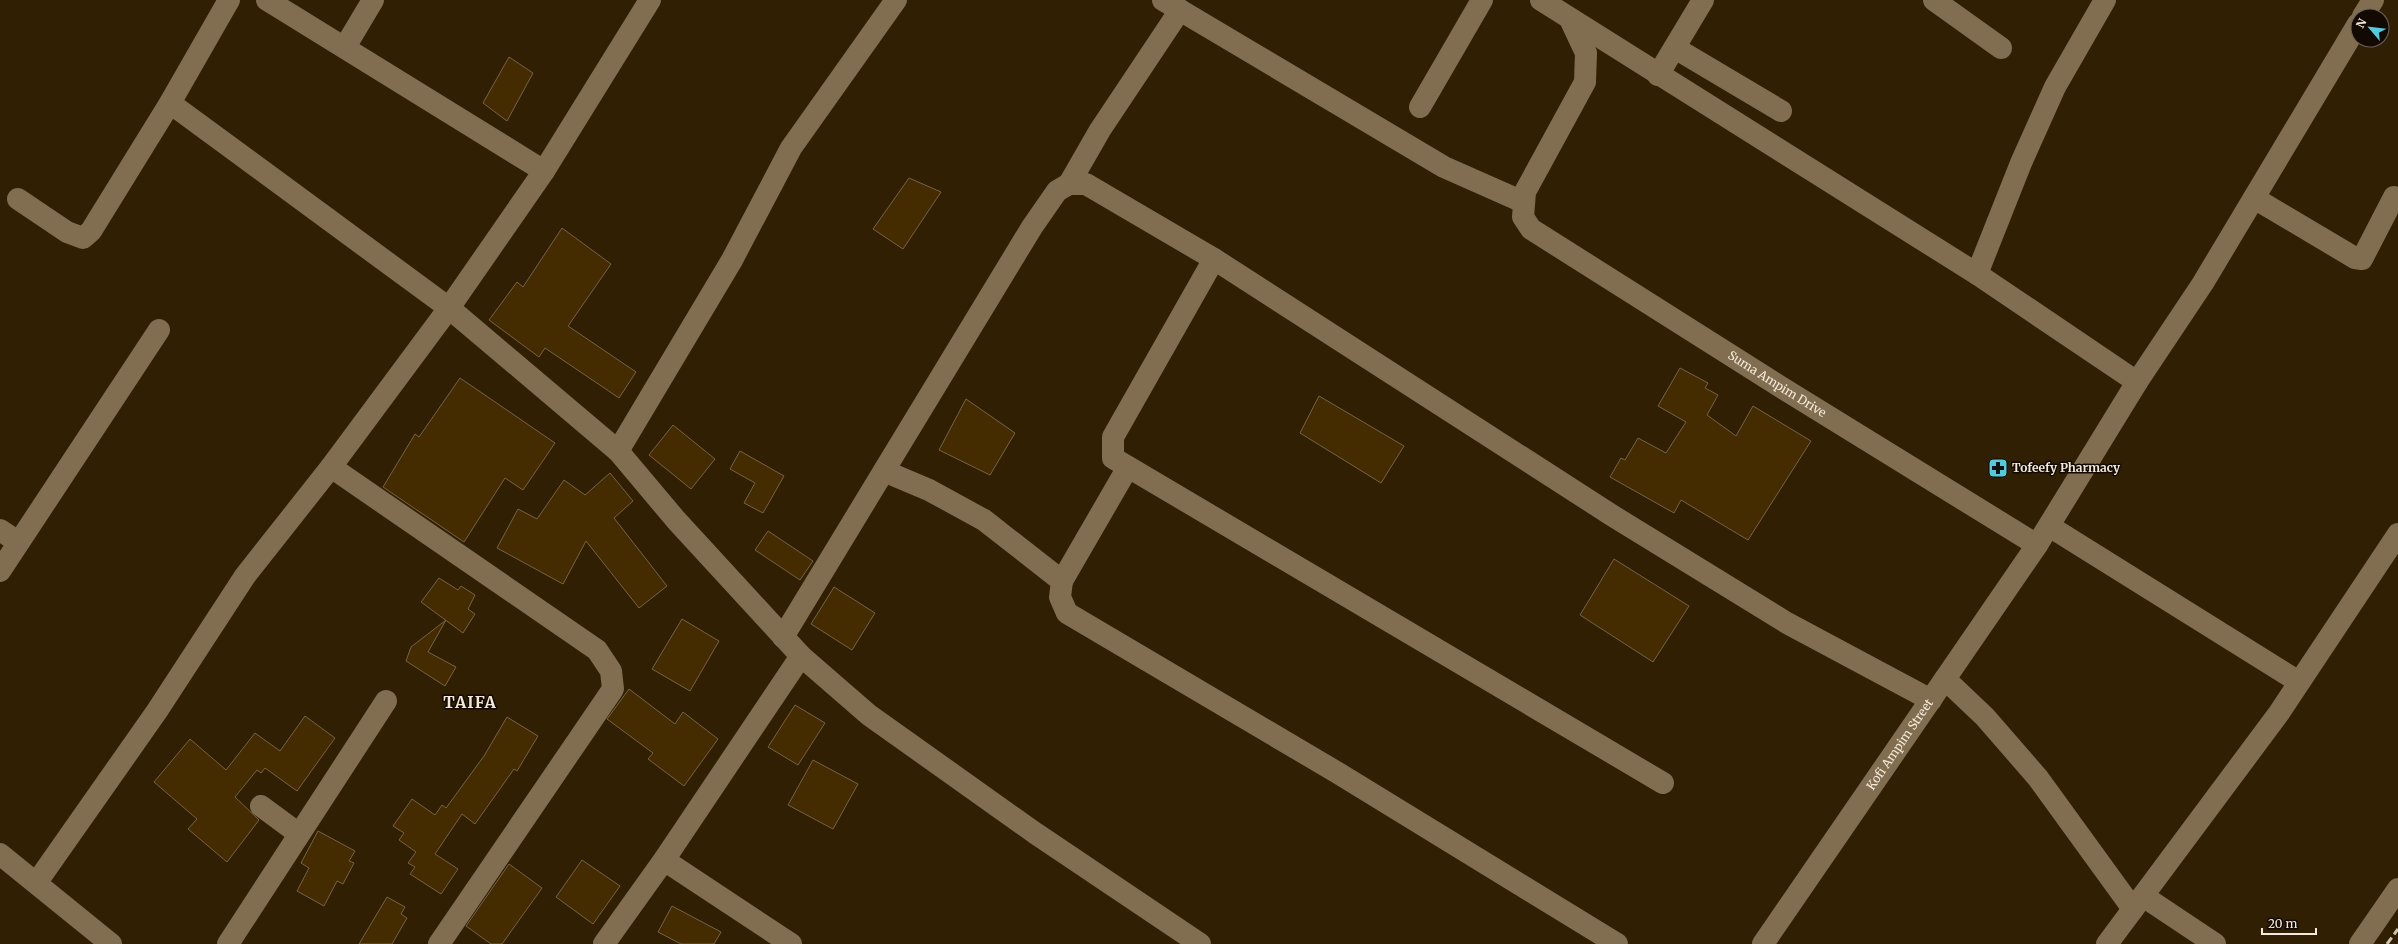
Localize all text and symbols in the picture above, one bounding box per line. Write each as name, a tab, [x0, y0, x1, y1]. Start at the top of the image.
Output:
north arrow	[2350, 8, 2390, 48]
text: N	[2353, 16, 2370, 30]
street label: Suma Ampim Drive	[1725, 347, 1829, 420]
pharmacy icon: Tofeefy Pharmacy	[1987, 457, 2009, 479]
place label: Tofeefy Pharmacy	[2012, 460, 2121, 475]
district label: TAIFA	[443, 692, 497, 712]
street label: Kofi Ampim Street	[1863, 695, 1936, 793]
scale bar	[2262, 910, 2316, 936]
text: 20 m	[2268, 916, 2297, 931]

